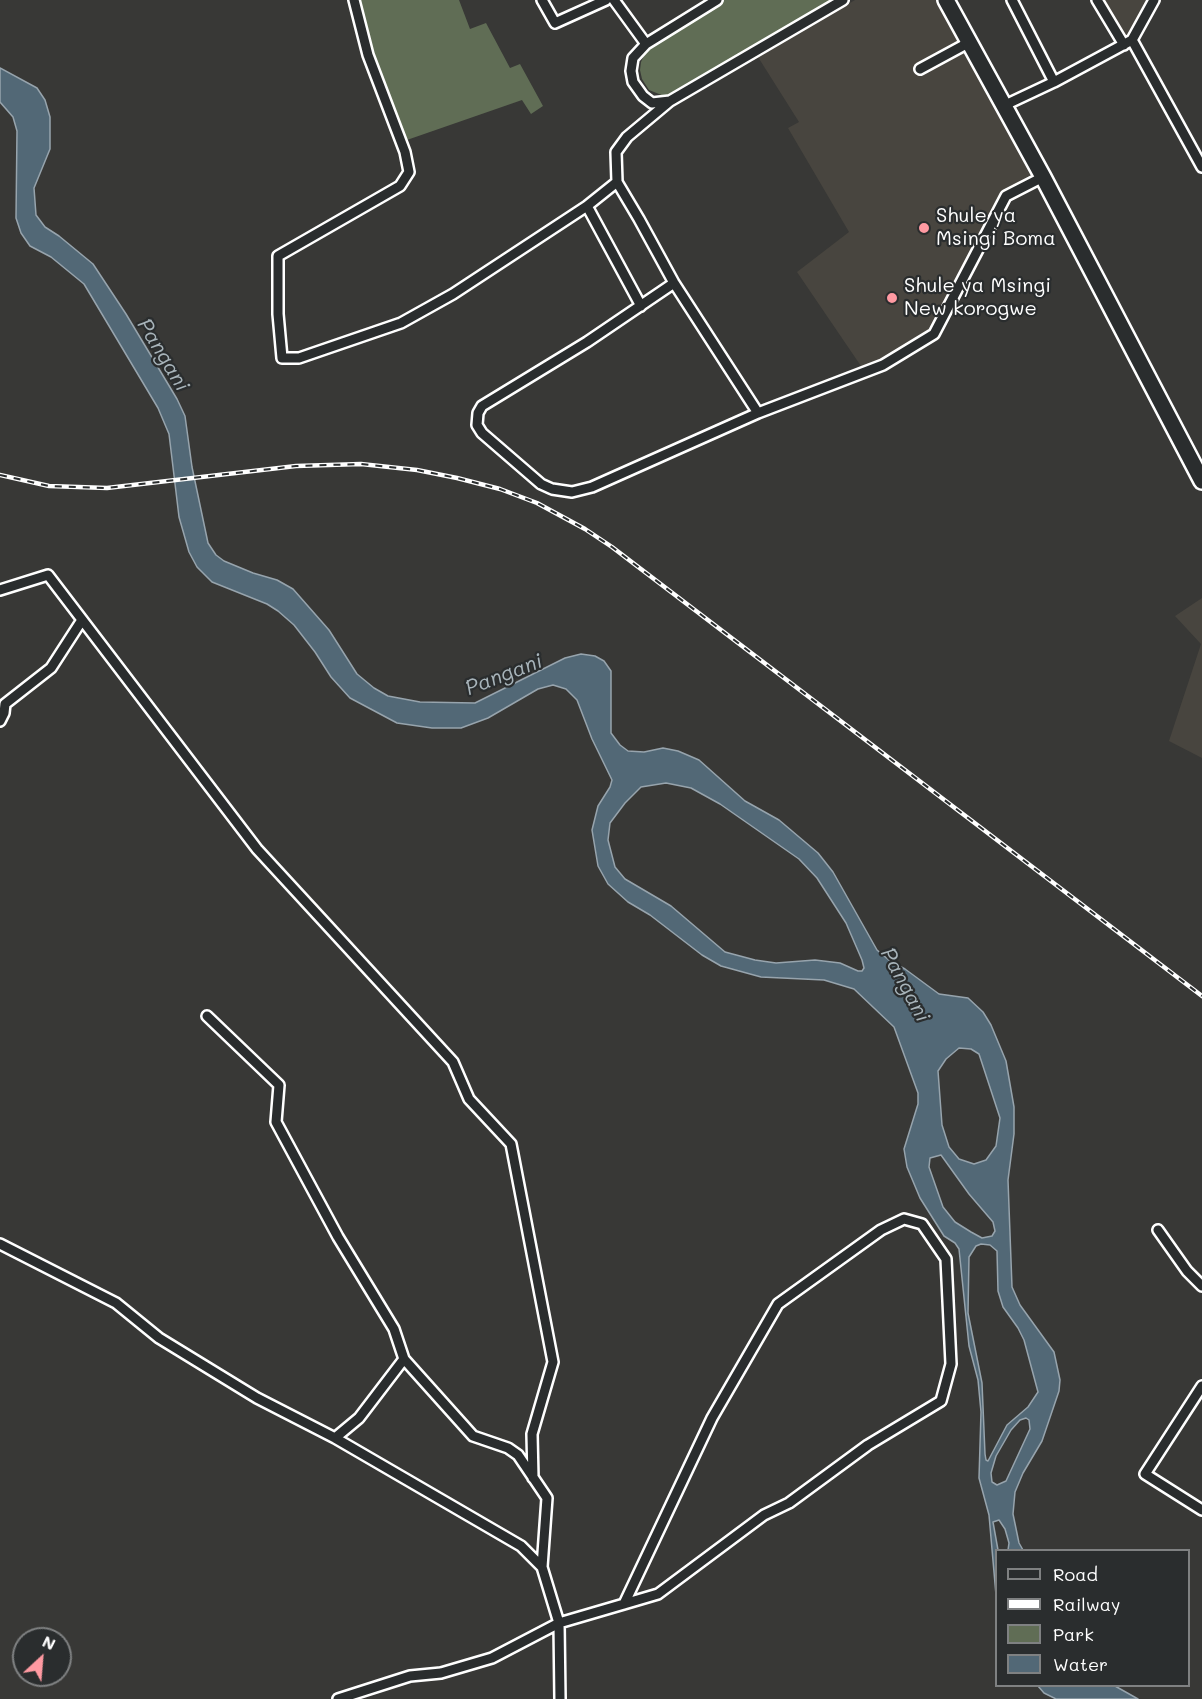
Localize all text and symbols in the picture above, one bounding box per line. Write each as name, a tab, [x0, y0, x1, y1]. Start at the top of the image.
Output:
place label: Shule ya Msingi Boma	[936, 204, 1056, 251]
marker: Shule ya Msingi Boma	[917, 221, 931, 235]
place label: Shule ya Msingi New korogwe	[904, 274, 1051, 321]
marker: Shule ya Msingi New korogwe	[885, 291, 899, 305]
water label: Pangani	[131, 314, 195, 396]
water label: Pangani	[462, 649, 546, 701]
water label: Pangani	[875, 943, 935, 1027]
legend	[995, 1549, 1190, 1687]
text: Road	[1053, 1562, 1098, 1586]
text: Railway	[1053, 1592, 1120, 1616]
text: Park	[1053, 1622, 1094, 1646]
north arrow	[12, 1627, 72, 1687]
text: N	[39, 1630, 59, 1654]
text: Water	[1053, 1652, 1108, 1676]

